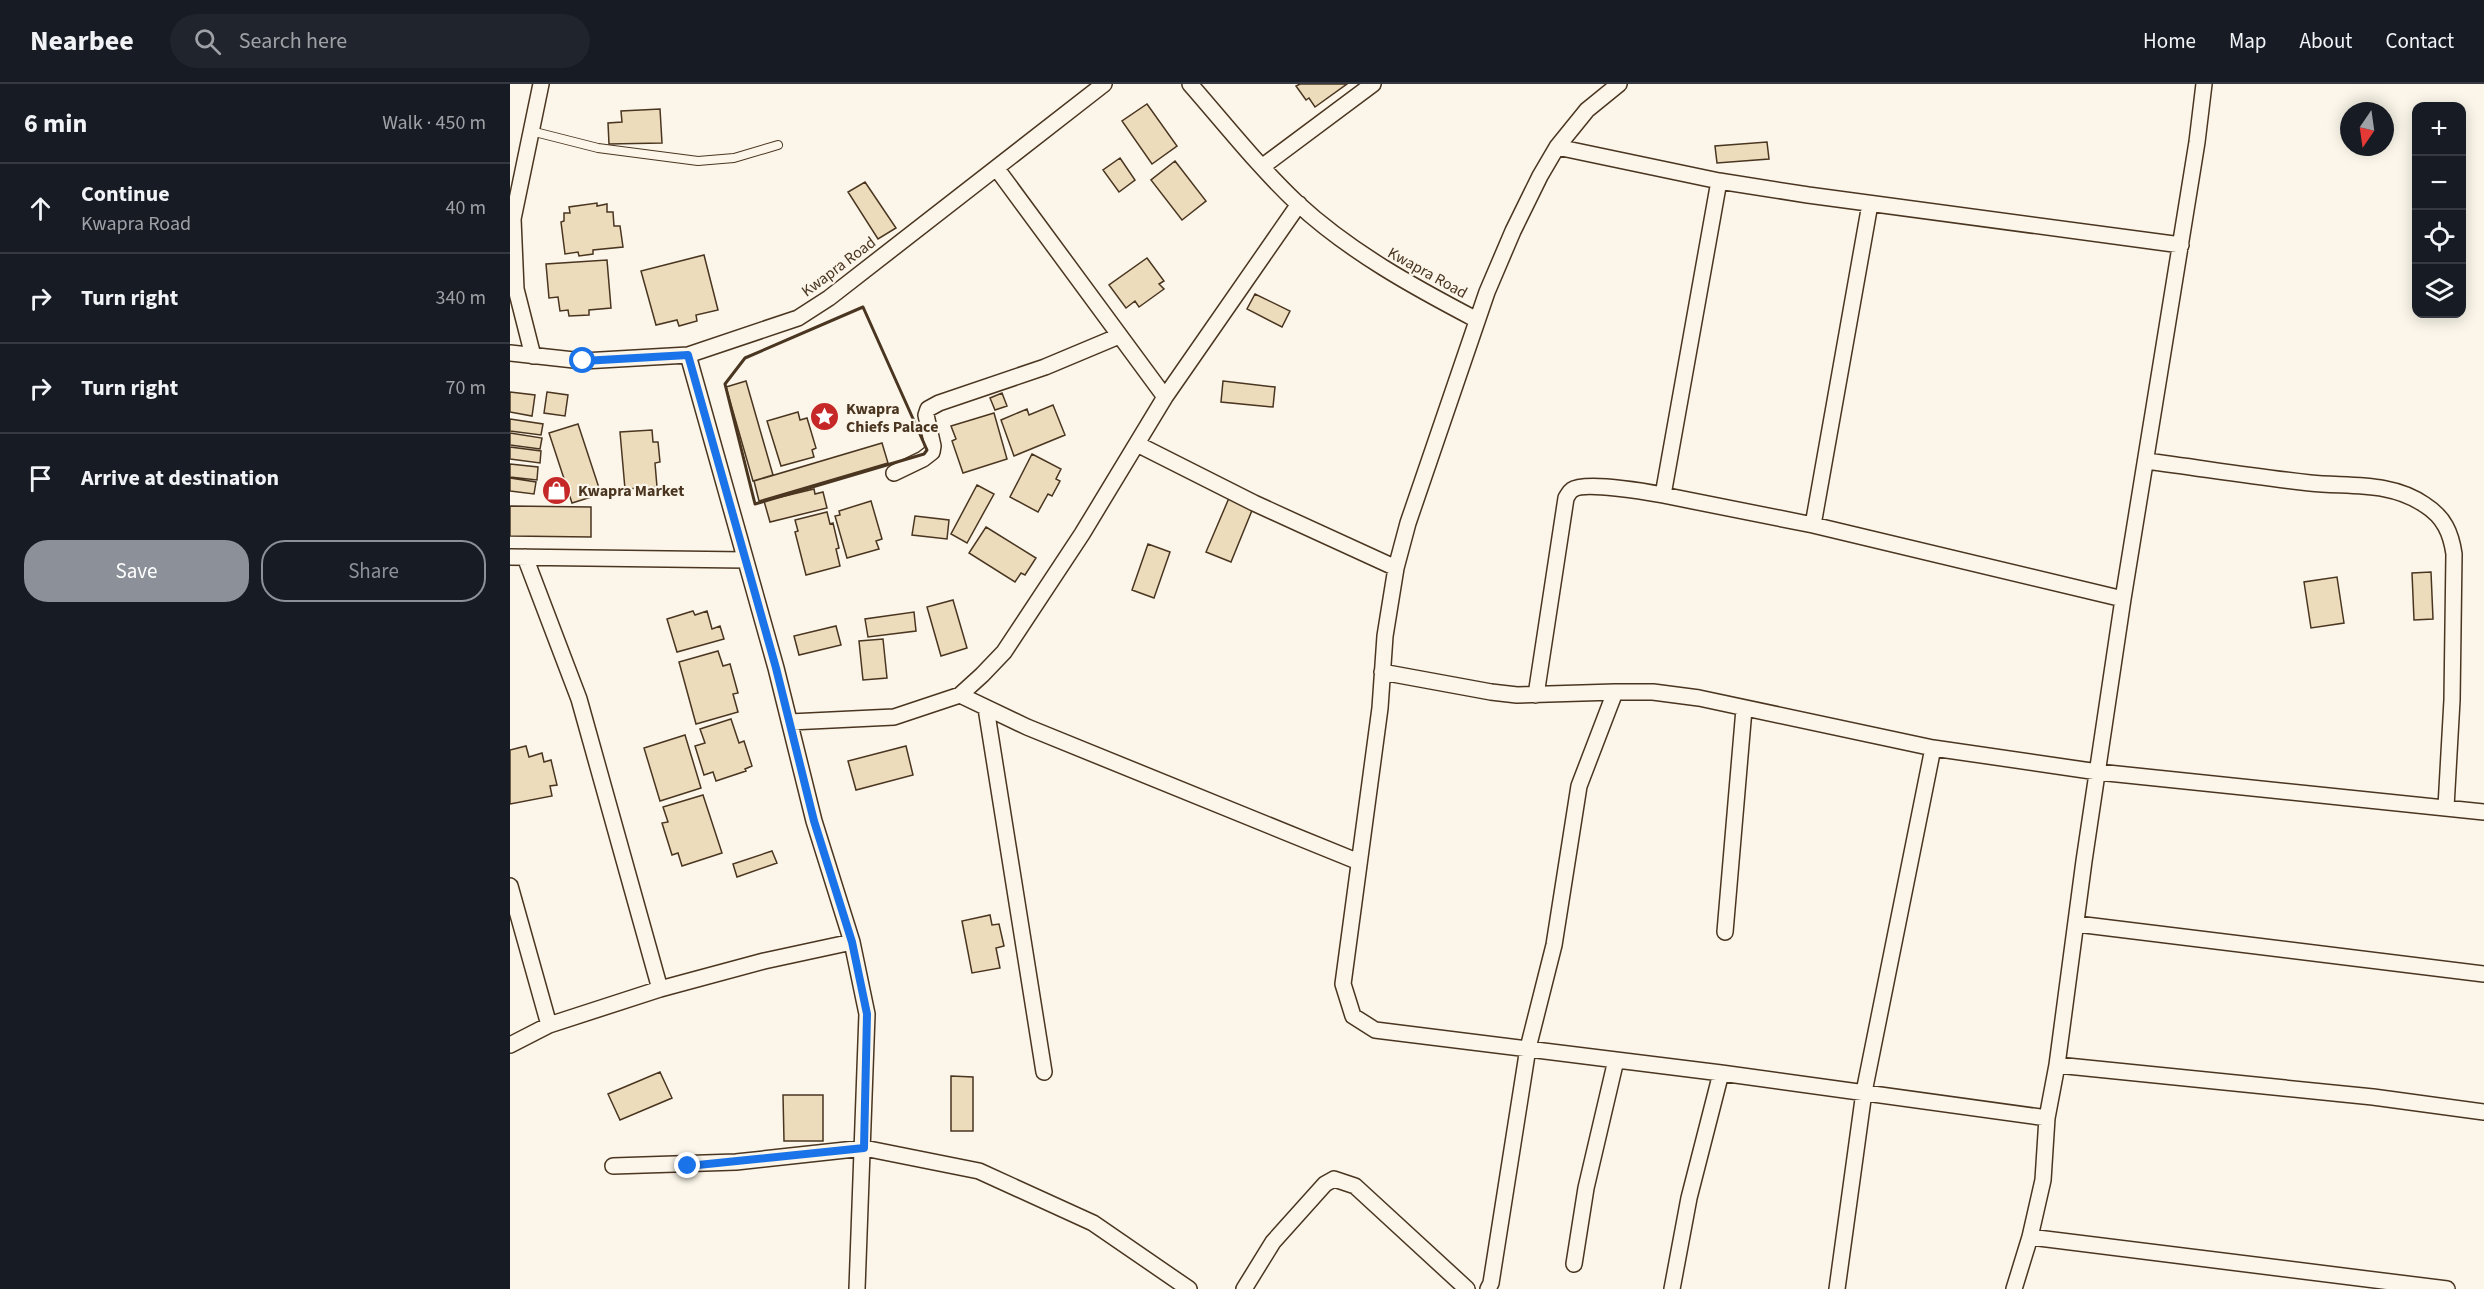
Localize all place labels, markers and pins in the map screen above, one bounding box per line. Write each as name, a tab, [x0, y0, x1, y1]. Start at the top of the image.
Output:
place label: Kwapra Chiefs Palace	[846, 398, 938, 438]
place icon: Kwapra Chiefs Palace	[809, 401, 841, 433]
shop icon: Kwapra Market	[541, 474, 573, 506]
place label: Kwapra Market	[578, 480, 684, 502]

